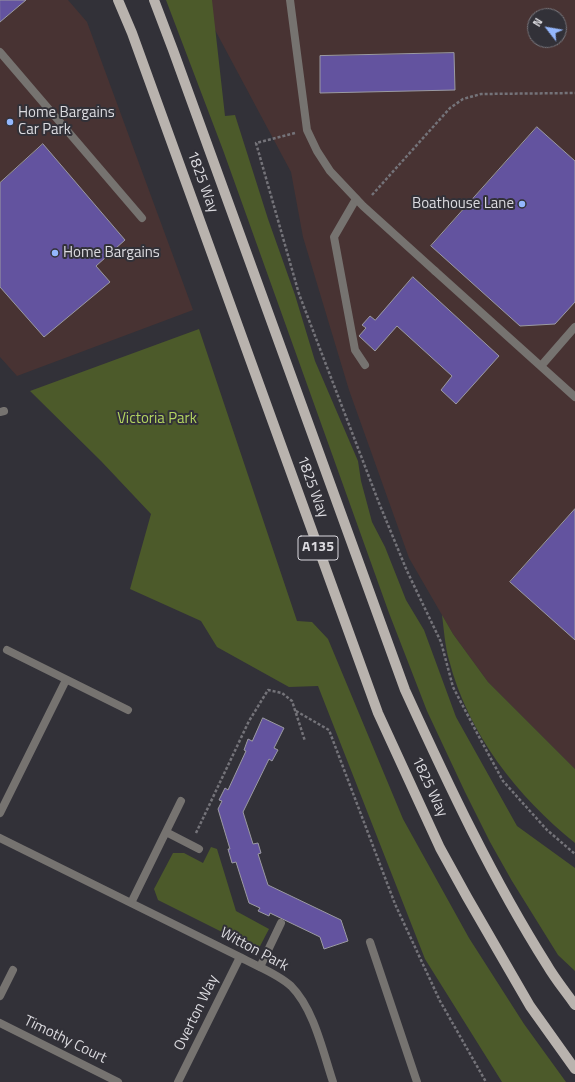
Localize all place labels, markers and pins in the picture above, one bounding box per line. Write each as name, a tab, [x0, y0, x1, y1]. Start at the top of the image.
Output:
place label: Home Bargains Car Park	[18, 104, 115, 139]
marker: Home Bargains Car Park	[5, 117, 15, 127]
place label: Boathouse Lane	[412, 195, 514, 213]
marker: Boathouse Lane	[517, 199, 527, 209]
place label: Home Bargains	[63, 244, 160, 262]
marker: Home Bargains	[50, 248, 60, 258]

